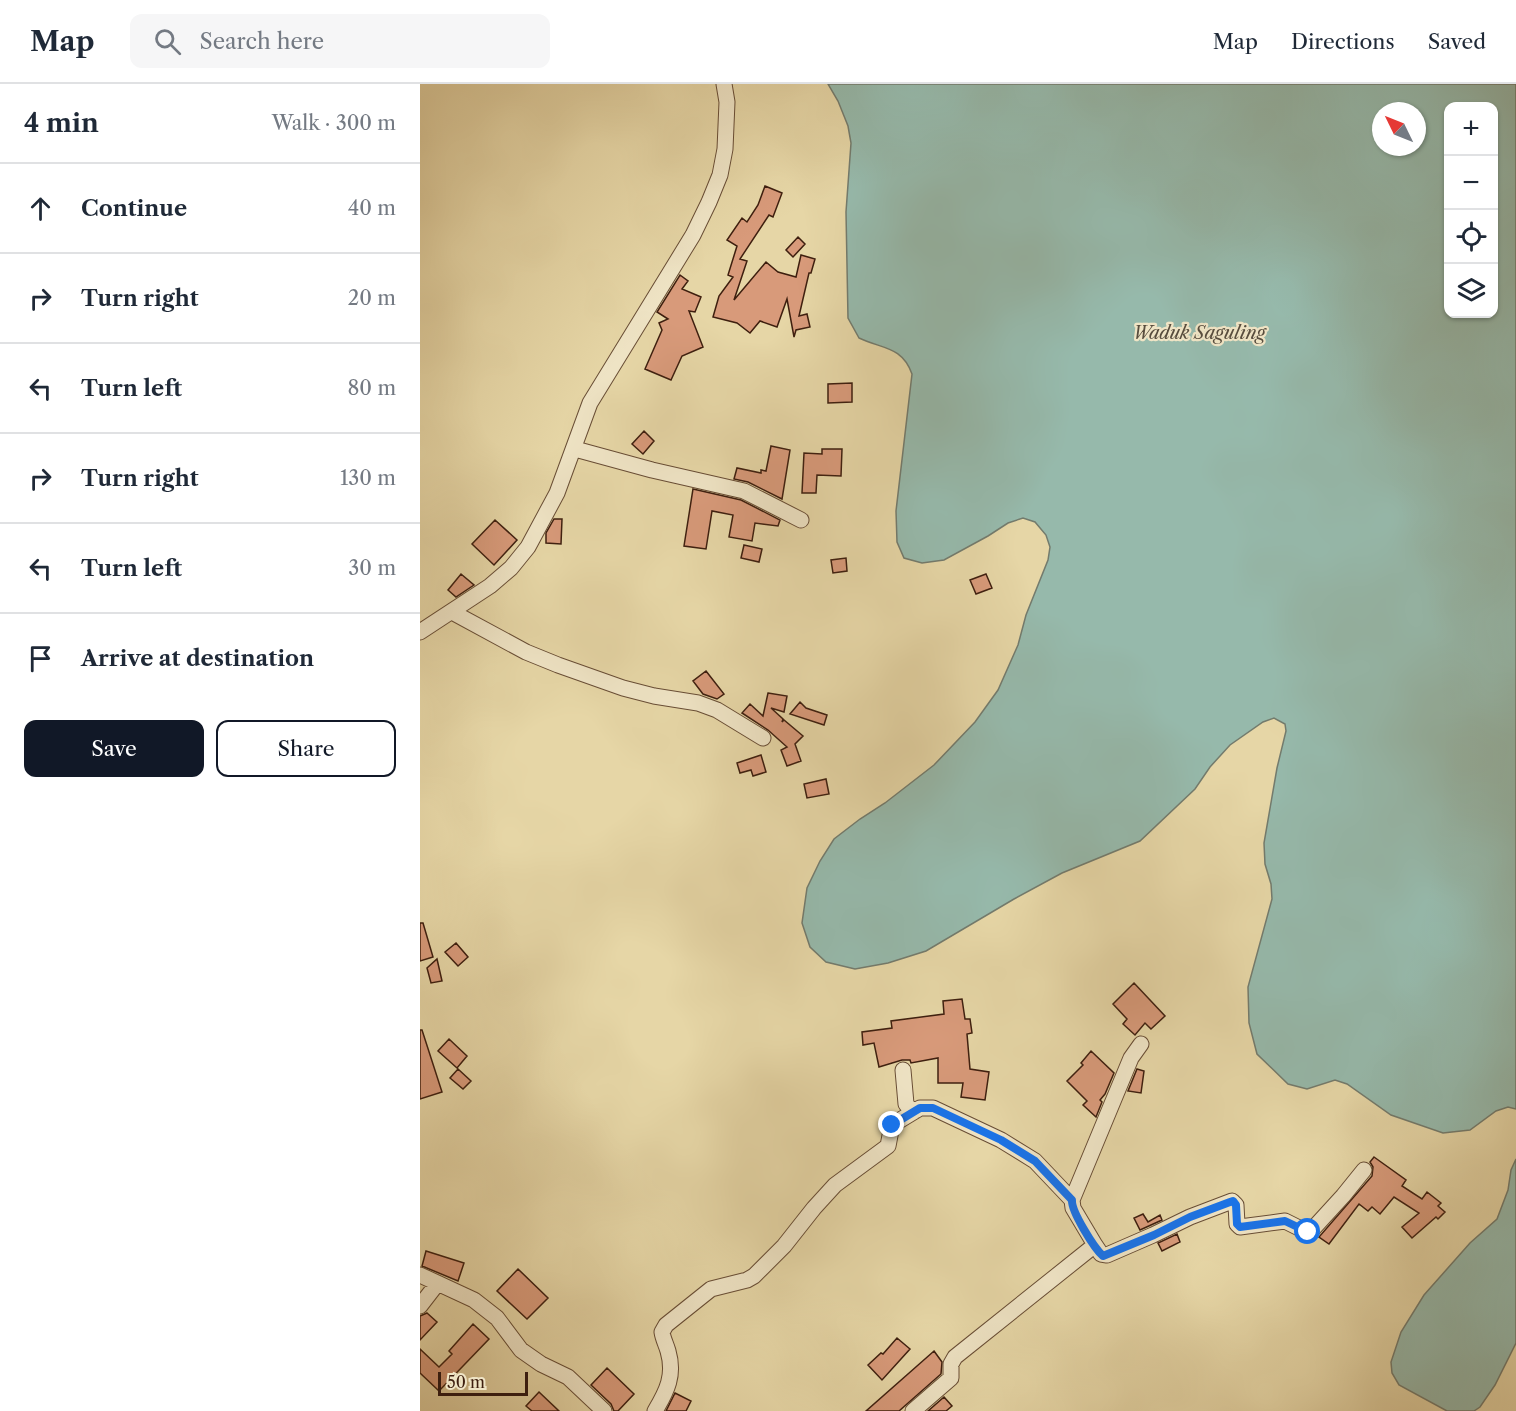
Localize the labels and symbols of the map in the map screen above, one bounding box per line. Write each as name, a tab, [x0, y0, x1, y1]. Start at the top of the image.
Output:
north arrow	[1372, 102, 1426, 156]
water label: Waduk Saguling	[1133, 322, 1267, 344]
route end	[878, 1111, 904, 1137]
route start	[1294, 1218, 1320, 1244]
scale bar	[438, 1369, 528, 1396]

